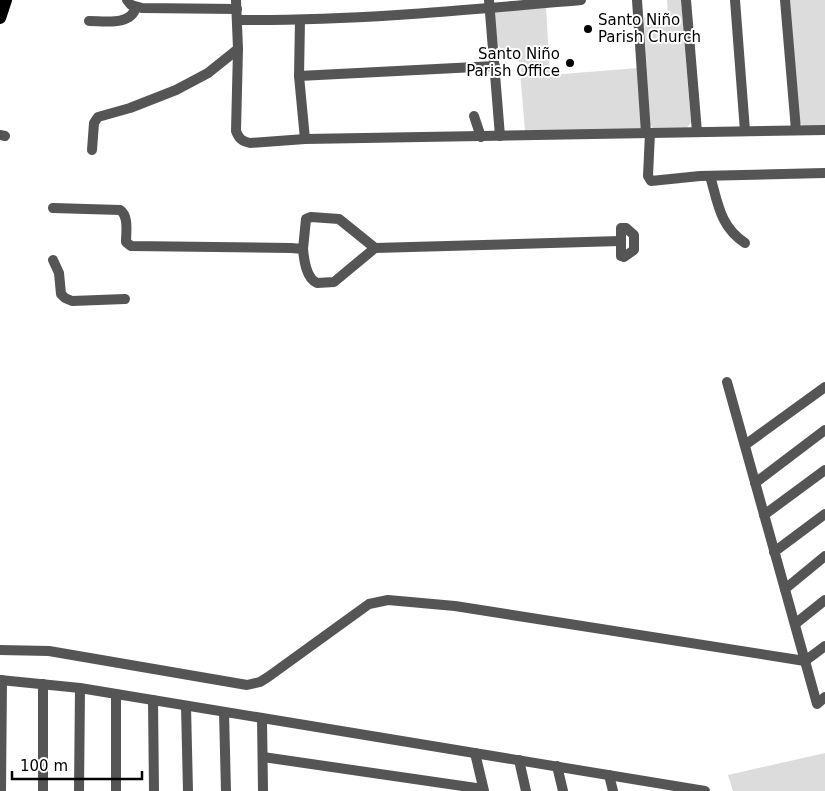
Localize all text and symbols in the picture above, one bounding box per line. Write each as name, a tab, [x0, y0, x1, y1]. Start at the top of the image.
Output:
place label: Santo Niño Parish Church	[598, 11, 701, 46]
marker: Santo Niño Parish Church	[582, 23, 594, 35]
place label: Santo Niño Parish Office	[466, 45, 560, 80]
marker: Santo Niño Parish Office	[564, 57, 576, 69]
scale bar	[12, 748, 142, 780]
text: 100 m	[20, 757, 68, 775]

